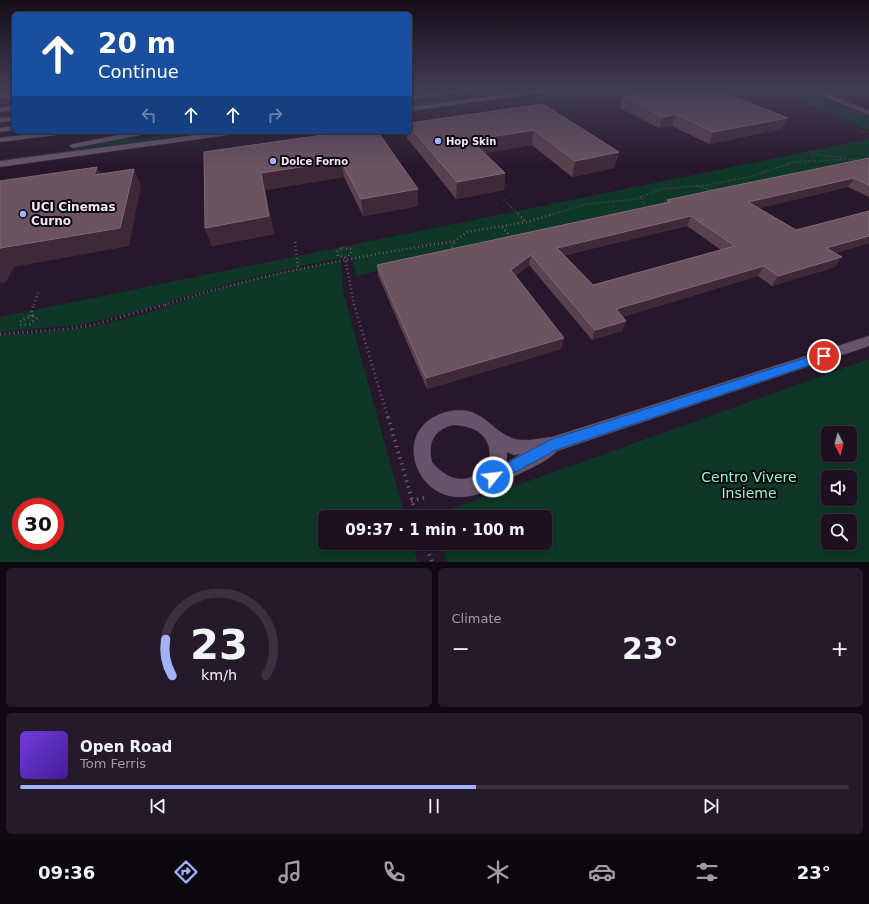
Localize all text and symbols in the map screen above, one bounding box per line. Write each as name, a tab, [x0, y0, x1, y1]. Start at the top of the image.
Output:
text: 20 m	[98, 27, 176, 60]
icon: ahead	[32, 28, 84, 80]
text: Continue	[98, 61, 179, 82]
icon: left	[138, 104, 160, 126]
icon: ahead	[180, 104, 202, 126]
icon: ahead	[222, 104, 244, 126]
icon: right	[264, 104, 286, 126]
marker: Hop Skin	[433, 136, 443, 146]
place label: Hop Skin	[446, 136, 496, 147]
marker: Dolce Forno	[268, 156, 278, 166]
place label: Dolce Forno	[281, 156, 348, 167]
place label: UCI Cinemas Curno	[31, 200, 116, 228]
marker: UCI Cinemas Curno	[18, 209, 28, 219]
pin	[807, 339, 841, 373]
icon: arrive	[813, 345, 835, 367]
north arrow	[821, 426, 857, 462]
map controls	[821, 426, 857, 550]
position arrow	[472, 456, 514, 498]
park label: Centro Vivere Insieme	[701, 469, 797, 501]
button: sound	[821, 470, 857, 506]
speed limit sign: 30	[12, 498, 64, 550]
button: search	[821, 514, 857, 550]
text: 09:37 · 1 min · 100 m	[345, 521, 525, 539]
text: Climate	[452, 611, 502, 626]
text: 23	[190, 619, 248, 668]
text: 23°	[622, 631, 679, 666]
text: −	[452, 636, 470, 661]
text: +	[831, 636, 849, 661]
text: km/h	[201, 666, 237, 682]
text: Open Road	[80, 738, 172, 756]
text: Tom Ferris	[80, 756, 146, 771]
icon: previous	[147, 795, 169, 817]
icon: pause	[423, 795, 445, 817]
icon: next	[700, 795, 722, 817]
icon: directions	[172, 858, 200, 886]
icon: music	[276, 858, 304, 886]
icon: phone	[380, 858, 408, 886]
icon: climate	[484, 858, 512, 886]
icon: car	[588, 858, 616, 886]
icon: filters	[693, 858, 721, 886]
text: 09:36	[38, 862, 95, 883]
text: 23°	[797, 862, 831, 883]

